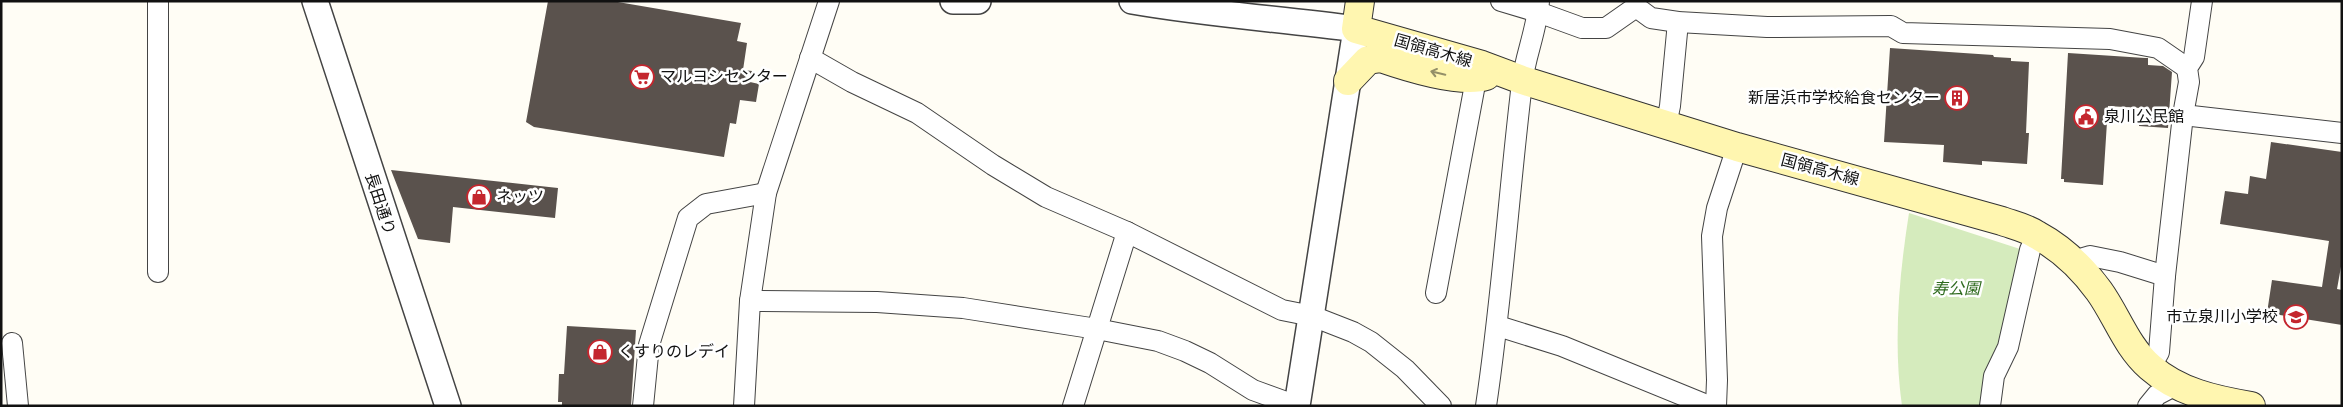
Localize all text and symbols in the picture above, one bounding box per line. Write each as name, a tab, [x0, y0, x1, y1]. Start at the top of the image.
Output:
street label: 国領高木線	[1391, 28, 1475, 74]
supermarket icon: マルヨシセンター	[629, 64, 655, 90]
place label: マルヨシセンター	[660, 65, 788, 89]
one-way arrow	[1430, 68, 1446, 77]
building icon: 新居浜市学校給食センター	[1944, 85, 1970, 111]
place label: 新居浜市学校給食センター	[1748, 86, 1940, 110]
public building icon: 泉川公民館	[2073, 104, 2099, 130]
place label: 泉川公民館	[2104, 105, 2184, 129]
street label: 国領高木線	[1778, 148, 1862, 192]
street label: 長田通り	[359, 170, 401, 238]
shop icon: ネッツ	[466, 184, 492, 210]
place label: ネッツ	[496, 185, 544, 209]
park label: 寿公園	[1932, 277, 1982, 301]
school or university icon: 市立泉川小学校	[2283, 304, 2309, 330]
place label: 市立泉川小学校	[2166, 305, 2278, 329]
shop icon: くすりのレデイ	[587, 339, 613, 365]
place label: くすりのレデイ	[618, 340, 730, 364]

